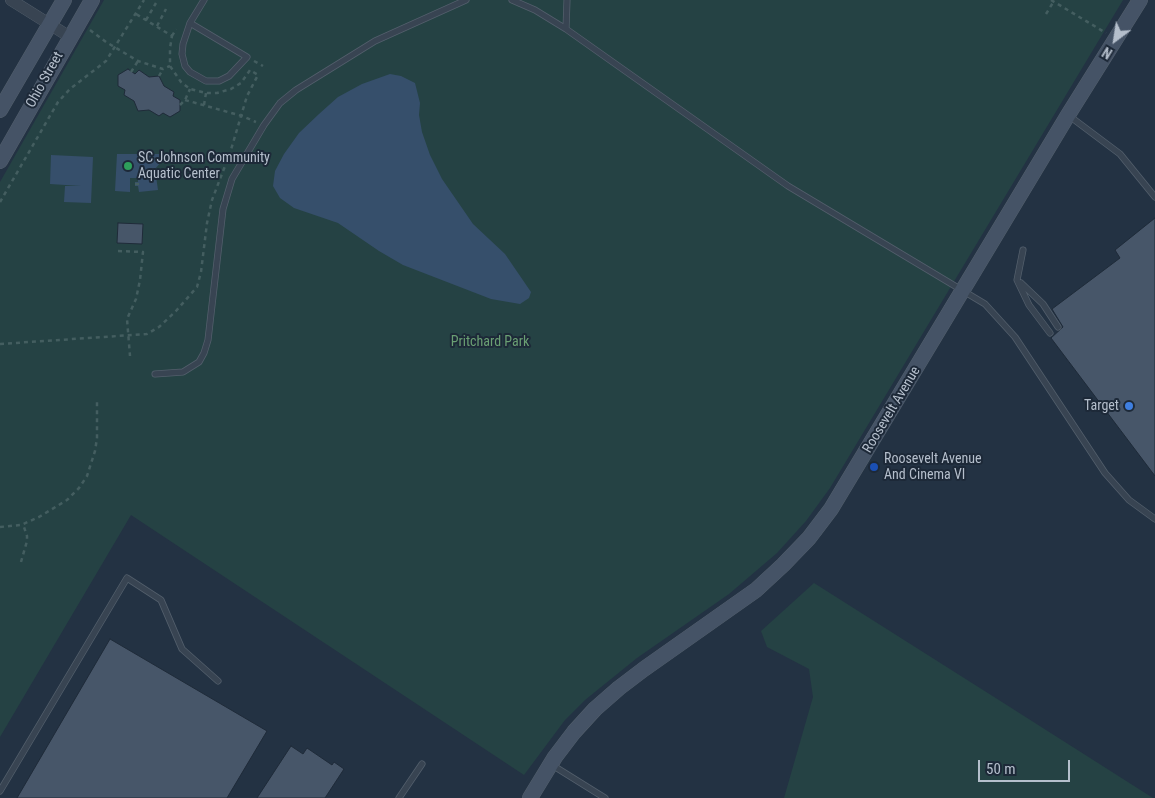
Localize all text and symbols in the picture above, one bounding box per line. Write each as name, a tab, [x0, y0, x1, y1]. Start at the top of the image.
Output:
north arrow	[1090, 15, 1140, 65]
text: N	[1099, 44, 1115, 62]
street label: Ohio Street	[23, 49, 67, 111]
place label: SC Johnson Community Aquatic Center	[138, 150, 270, 182]
marker: SC Johnson Community Aquatic Center	[122, 160, 134, 172]
park label: Pritchard Park	[451, 334, 529, 350]
street label: Roosevelt Avenue	[860, 364, 924, 456]
place label: Target	[1084, 398, 1119, 414]
marker: Target	[1123, 400, 1135, 412]
place label: Roosevelt Avenue And Cinema VI	[884, 451, 982, 484]
marker: Roosevelt Avenue And Cinema VI	[868, 461, 880, 473]
scale bar	[980, 750, 1072, 782]
text: 50 m	[986, 760, 1016, 778]

